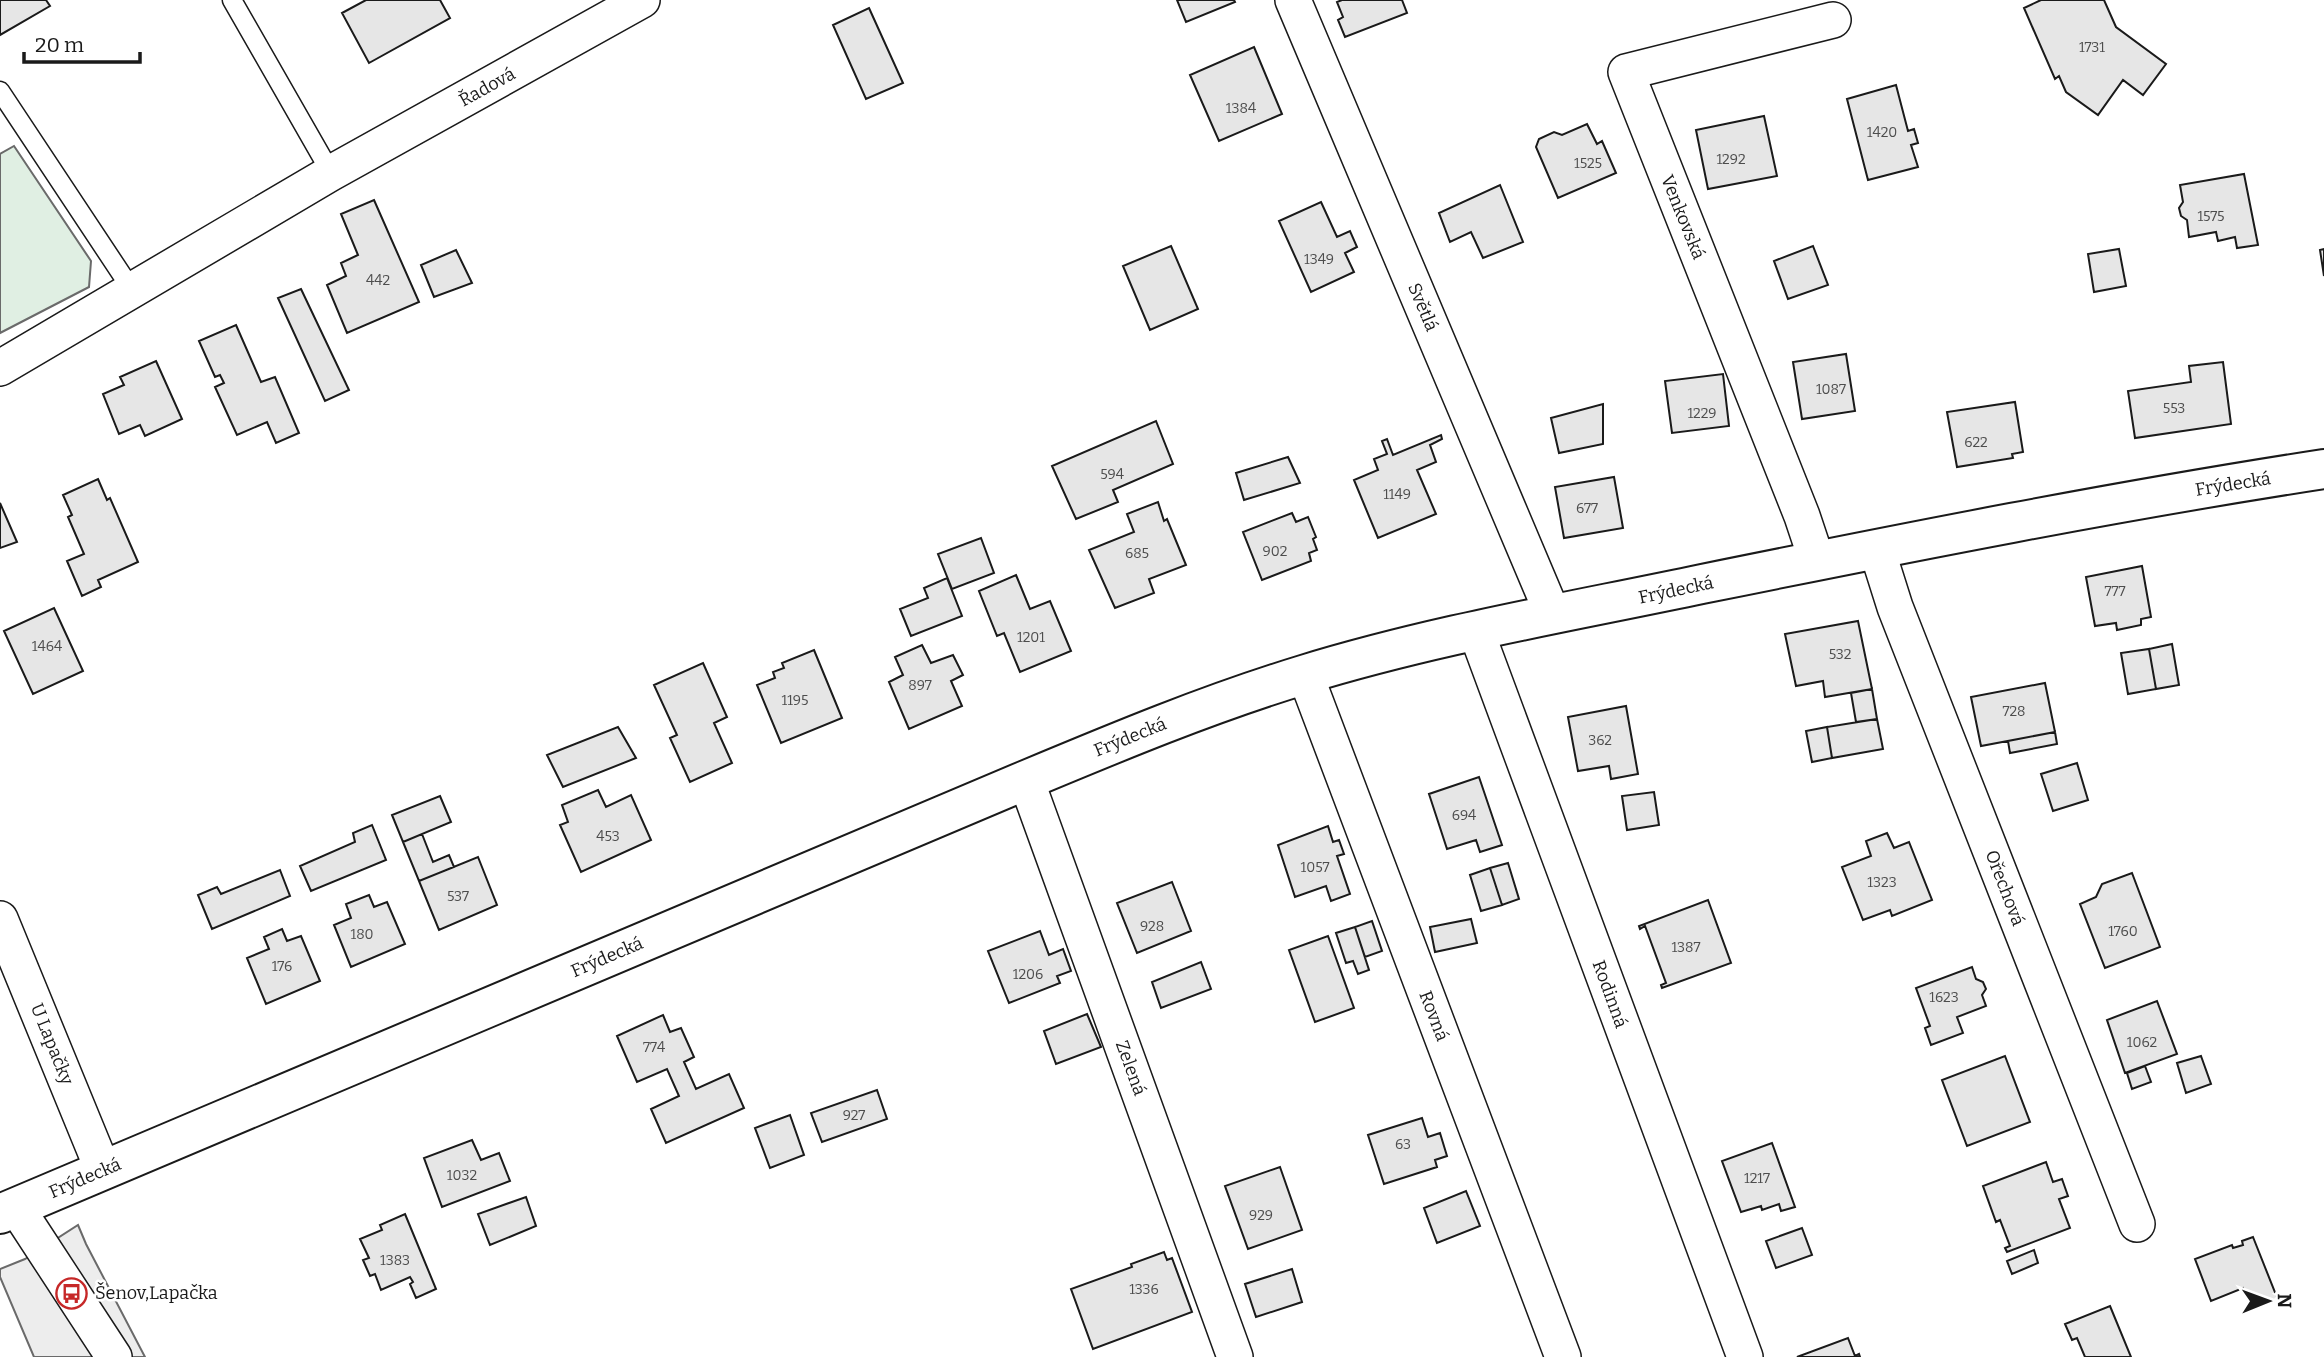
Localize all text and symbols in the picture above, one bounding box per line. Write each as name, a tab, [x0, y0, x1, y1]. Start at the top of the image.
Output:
scale bar	[24, 21, 140, 65]
text: 20 m	[35, 32, 84, 58]
house number: 1731	[2079, 39, 2105, 56]
street label: Řadová	[455, 63, 519, 111]
house number: 1384	[1226, 100, 1256, 117]
house number: 1420	[1867, 124, 1897, 141]
house number: 1292	[1716, 151, 1746, 168]
house number: 1525	[1574, 155, 1602, 172]
street label: Venkovská	[1656, 172, 1710, 263]
house number: 1575	[2197, 208, 2225, 225]
house number: 1349	[1304, 251, 1334, 268]
house number: 442	[366, 272, 390, 289]
street label: Světlá	[1403, 280, 1443, 335]
house number: 1087	[1816, 381, 1846, 398]
house number: 553	[2163, 400, 2185, 417]
house number: 1229	[1687, 405, 1717, 422]
house number: 622	[1964, 434, 1988, 451]
house number: 594	[1100, 466, 1124, 483]
street label: Frýdecká	[2194, 467, 2272, 501]
house number: 1149	[1383, 486, 1411, 503]
house number: 677	[1576, 500, 1598, 517]
house number: 902	[1263, 543, 1287, 560]
house number: 685	[1125, 545, 1149, 562]
street label: Frýdecká	[1636, 571, 1716, 609]
house number: 777	[2104, 583, 2126, 600]
house number: 1201	[1017, 629, 1045, 646]
house number: 1464	[32, 638, 62, 655]
house number: 532	[1829, 646, 1851, 663]
house number: 897	[908, 677, 932, 694]
house number: 1195	[781, 692, 809, 709]
house number: 728	[2003, 703, 2025, 720]
street label: Frýdecká	[1091, 712, 1170, 761]
house number: 362	[1588, 732, 1612, 749]
house number: 694	[1452, 807, 1476, 824]
house number: 453	[596, 828, 620, 845]
street label: Ořechová	[1980, 847, 2030, 929]
house number: 1057	[1301, 859, 1329, 876]
house number: 1323	[1867, 874, 1897, 891]
house number: 537	[447, 888, 469, 905]
house number: 928	[1140, 918, 1164, 935]
house number: 1760	[2108, 923, 2138, 940]
house number: 180	[350, 926, 374, 943]
street label: Frýdecká	[568, 932, 646, 982]
house number: 1387	[1671, 939, 1701, 956]
street label: Rodinná	[1588, 957, 1632, 1031]
house number: 176	[272, 958, 292, 975]
house number: 1206	[1013, 966, 1043, 983]
street label: Rovná	[1414, 988, 1454, 1044]
house number: 1623	[1929, 989, 1959, 1006]
street label: U Lapačky	[26, 1000, 78, 1088]
house number: 1062	[2127, 1034, 2157, 1051]
street label: Zelená	[1111, 1037, 1151, 1099]
house number: 774	[643, 1039, 665, 1056]
house number: 927	[843, 1107, 865, 1124]
house number: 63	[1395, 1136, 1411, 1153]
street label: Frýdecká	[46, 1153, 124, 1203]
house number: 1032	[447, 1167, 477, 1184]
house number: 1217	[1744, 1170, 1770, 1187]
house number: 929	[1249, 1207, 1273, 1224]
house number: 1383	[380, 1252, 410, 1269]
north arrow	[2233, 1266, 2303, 1336]
bus stop icon: Šenov,Lapačka	[55, 1276, 89, 1310]
house number: 1336	[1129, 1281, 1159, 1298]
place label: Šenov,Lapačka	[95, 1282, 218, 1304]
text: N	[2273, 1293, 2296, 1309]

